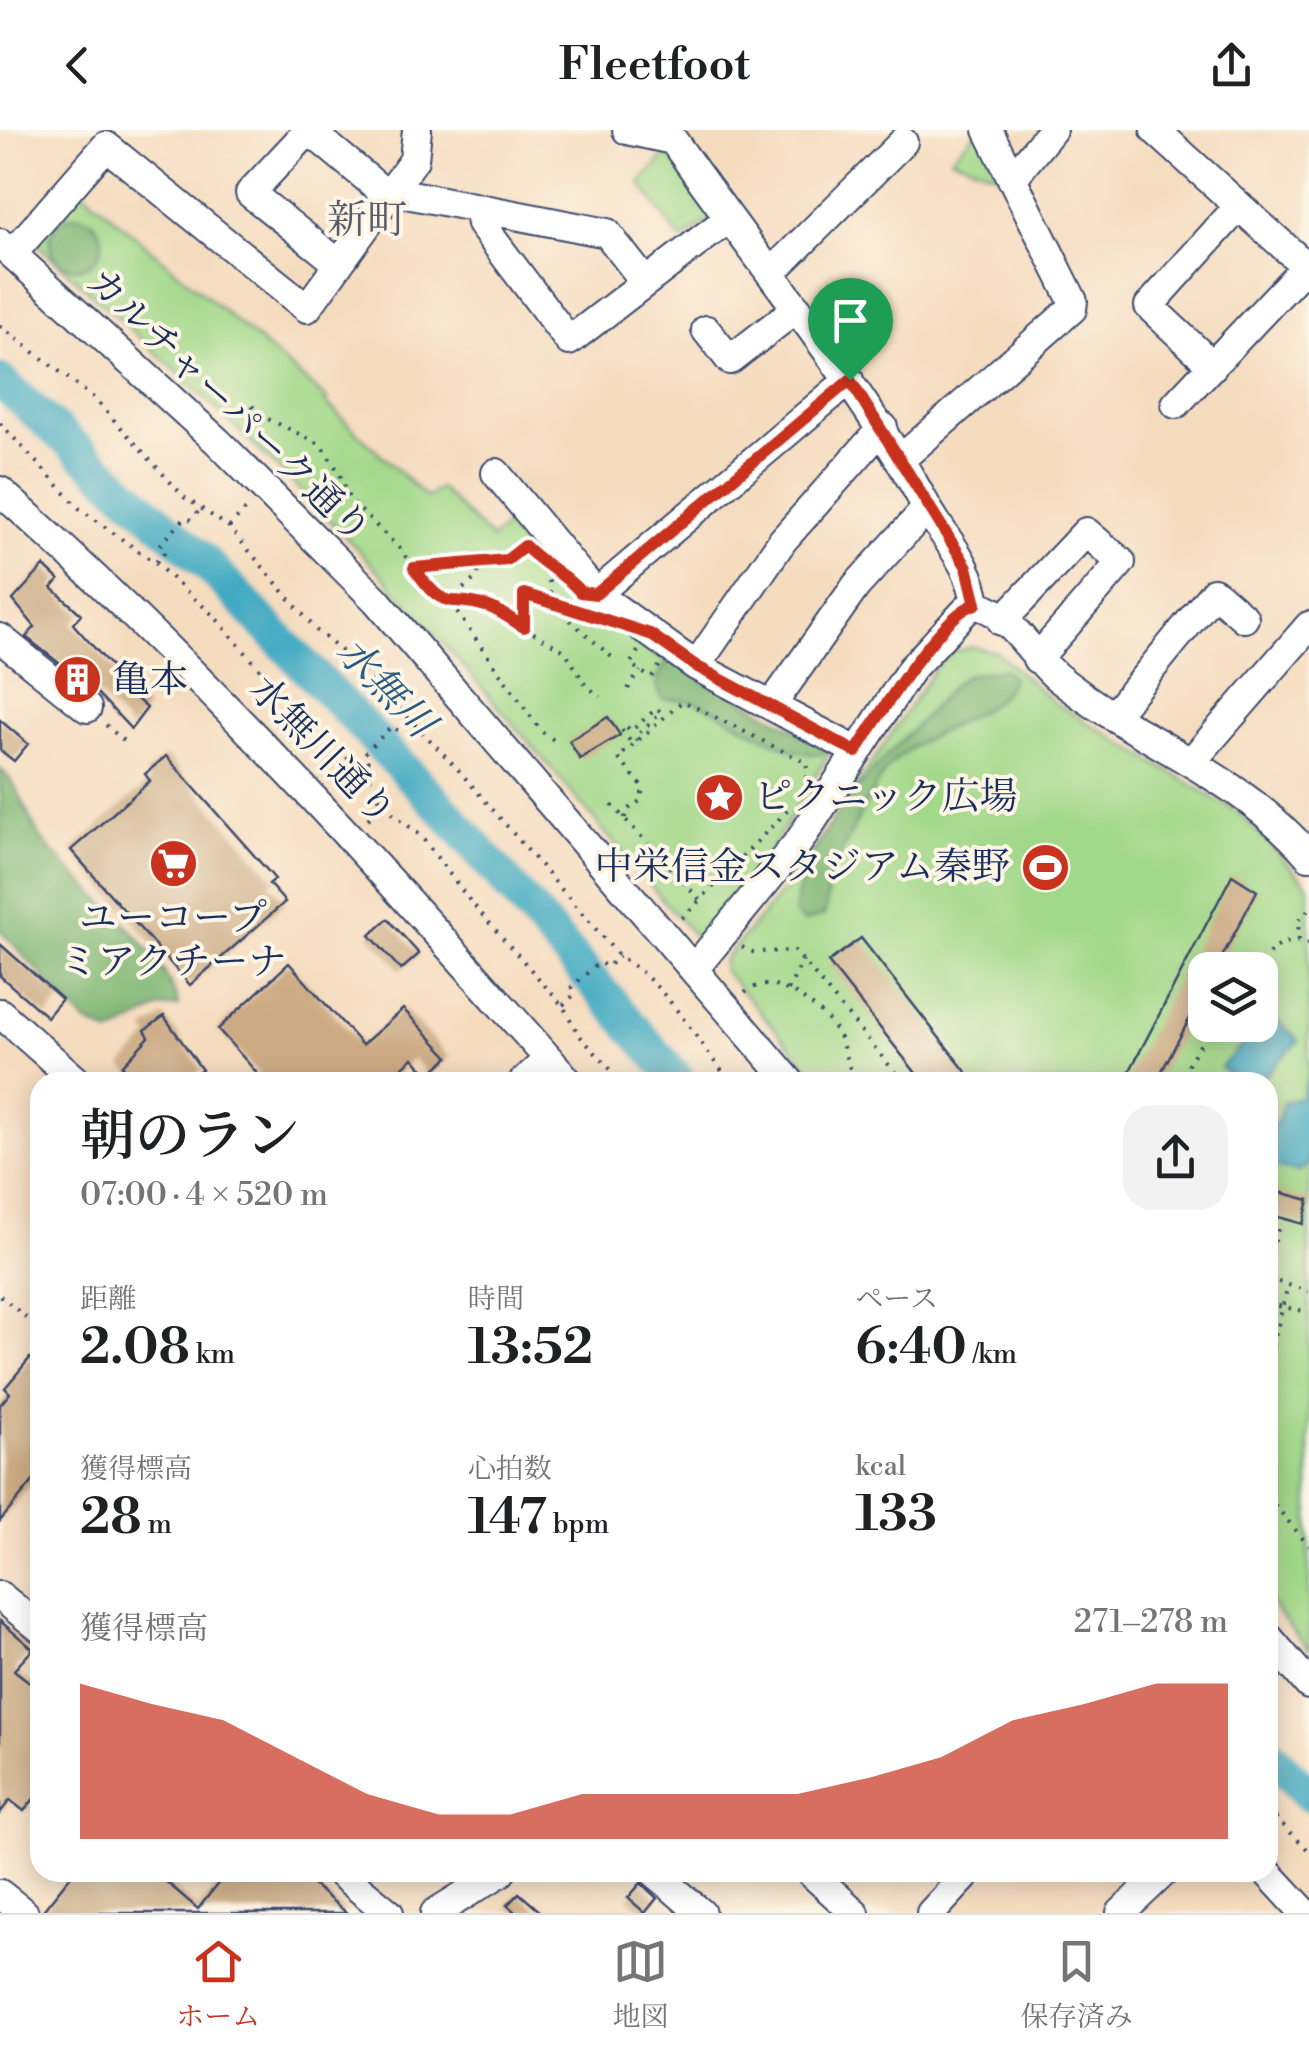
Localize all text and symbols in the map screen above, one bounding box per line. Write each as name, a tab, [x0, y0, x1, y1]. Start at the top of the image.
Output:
text: Fleetfoot	[559, 37, 750, 94]
icon: back	[50, 38, 105, 93]
icon: share	[1204, 38, 1259, 93]
district label: 新町	[327, 196, 407, 246]
street label: カルチャーパーク通り	[76, 258, 380, 554]
pin	[808, 278, 893, 381]
icon: arrive	[823, 293, 878, 348]
water label: 水無川	[325, 627, 447, 751]
building icon: 亀本	[51, 654, 103, 706]
place label: 亀本	[112, 657, 188, 704]
street label: 水無川通り	[239, 666, 405, 836]
place icon: ピクニック広場	[693, 771, 745, 823]
place label: ピクニック広場	[754, 774, 1018, 821]
supermarket icon: ユーコープ ミアクチーナ	[147, 838, 199, 890]
sports icon: 中栄信金スタジアム秦野	[1019, 841, 1071, 893]
place label: 中栄信金スタジアム秦野	[595, 844, 1010, 891]
place label: ユーコープ ミアクチーナ	[60, 895, 286, 986]
map controls	[1188, 952, 1278, 1042]
button: layers	[1188, 952, 1278, 1042]
text: 朝のラン	[80, 1103, 300, 1172]
button: share	[1123, 1105, 1228, 1210]
text: 07:00 · 4 × 520 m	[80, 1175, 328, 1215]
text: 距離	[80, 1282, 136, 1317]
text: 時間	[468, 1282, 524, 1317]
text: ペース	[855, 1282, 938, 1317]
text: 2.08	[80, 1317, 190, 1379]
text: 13:52	[468, 1317, 593, 1379]
text: 6:40	[855, 1317, 967, 1379]
text: km	[190, 1337, 235, 1372]
text: /km	[967, 1337, 1017, 1372]
text: kcal	[855, 1449, 906, 1484]
text: 獲得標高	[80, 1452, 192, 1487]
text: 心拍数	[468, 1452, 552, 1487]
text: 133	[855, 1484, 937, 1546]
text: 28	[80, 1487, 142, 1549]
text: 147	[468, 1487, 547, 1549]
text: m	[142, 1507, 172, 1542]
text: bpm	[547, 1507, 609, 1542]
text: 271–278 m	[1074, 1602, 1228, 1642]
text: 獲得標高	[80, 1609, 208, 1649]
tab: ホーム	[176, 1934, 260, 2035]
tab: 地図	[612, 1934, 669, 2035]
tab: 保存済み	[1021, 1934, 1133, 2035]

